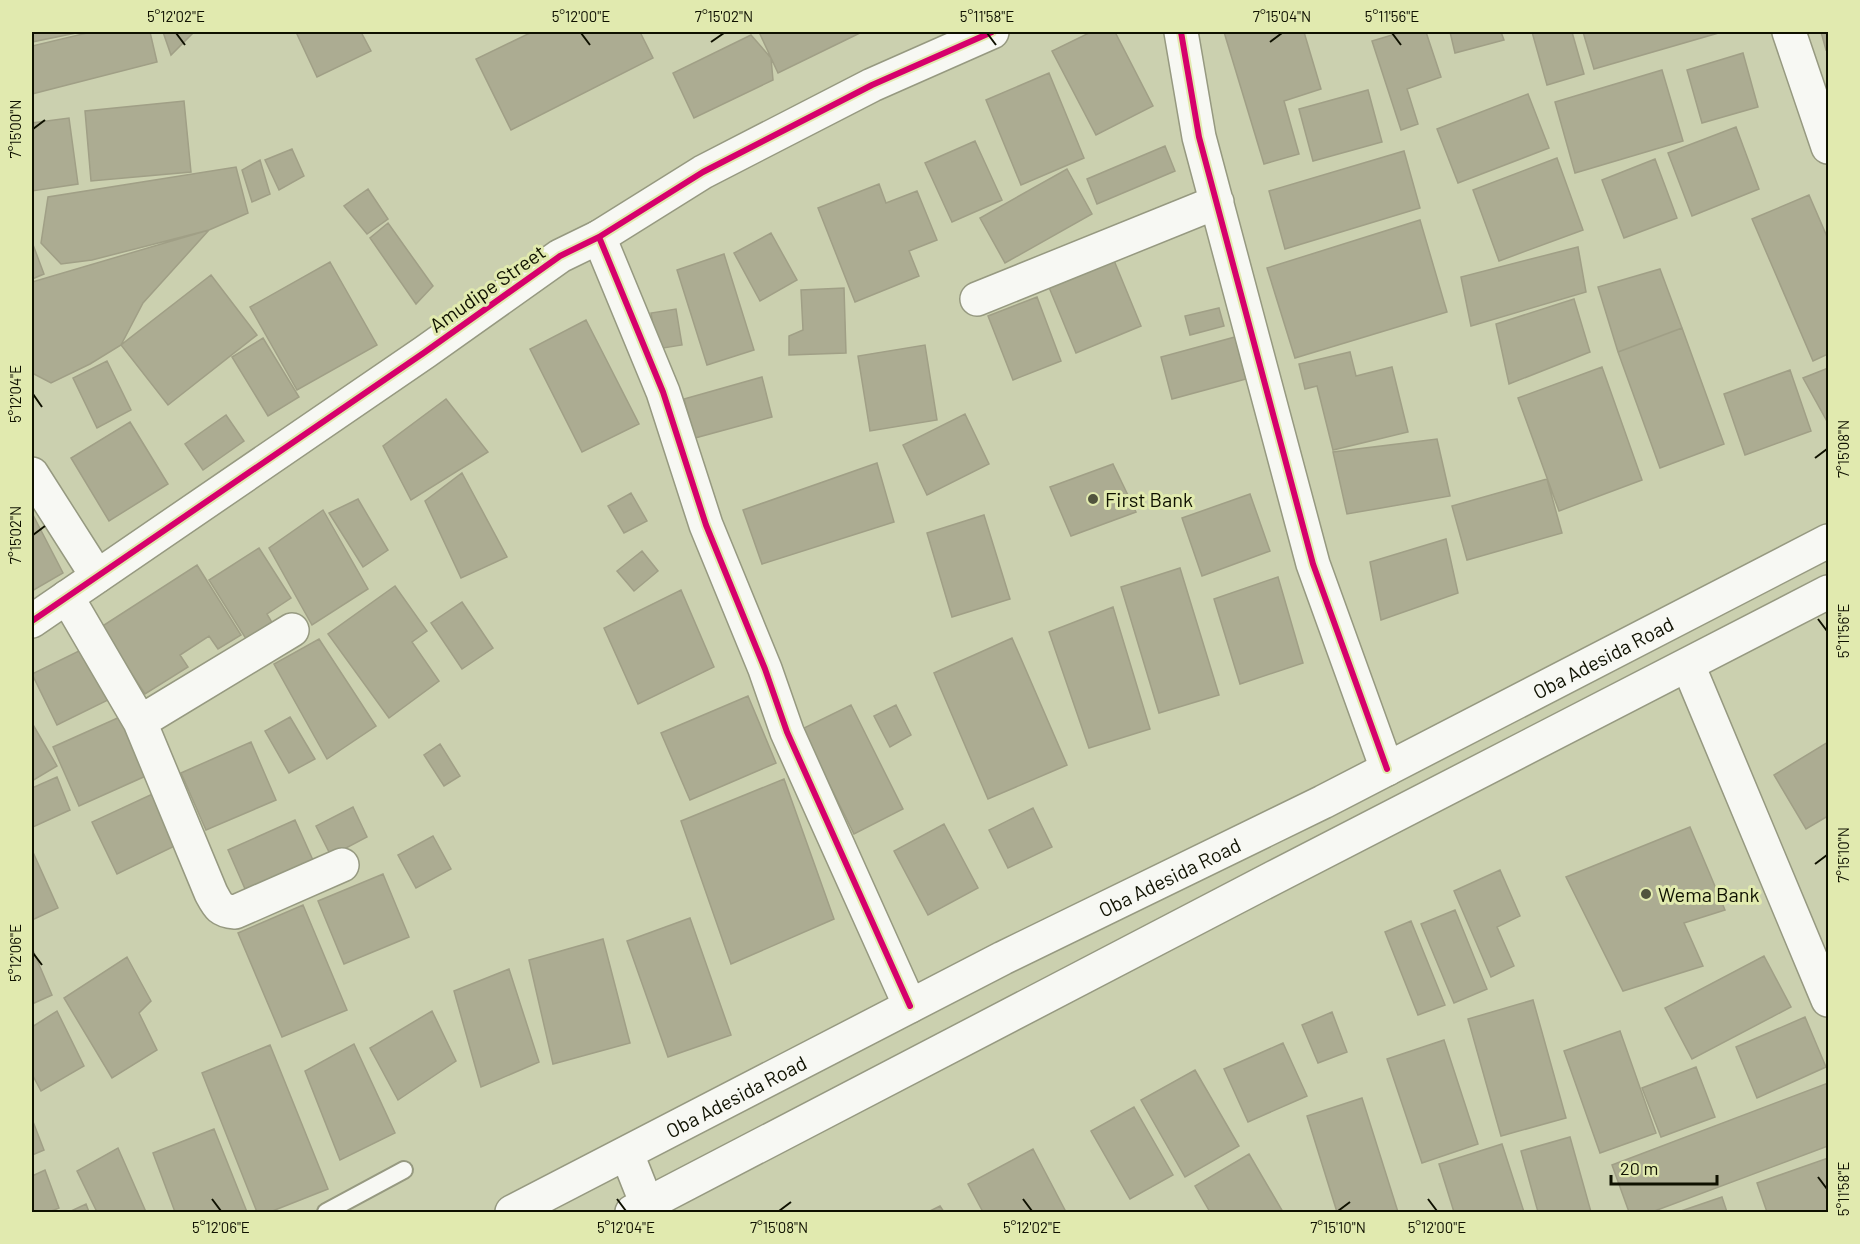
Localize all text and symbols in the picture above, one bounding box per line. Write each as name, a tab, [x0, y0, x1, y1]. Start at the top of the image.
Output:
text: 5°12'02"E	[147, 7, 205, 25]
text: 5°12'00"E	[552, 7, 610, 25]
text: 7°15'02"N	[695, 7, 753, 25]
text: 5°11'58"E	[960, 7, 1014, 25]
text: 7°15'04"N	[1253, 7, 1311, 25]
text: 5°11'56"E	[1365, 7, 1419, 25]
text: 7°15'00"N	[6, 100, 24, 158]
street label: Amudipe Street	[425, 239, 549, 337]
text: 5°12'04"E	[6, 365, 24, 423]
text: 7°15'08"N	[1834, 420, 1852, 478]
place label: First Bank	[1105, 487, 1193, 511]
marker: First Bank	[1086, 492, 1100, 506]
text: 7°15'02"N	[6, 506, 24, 564]
text: 5°11'56"E	[1834, 604, 1852, 658]
street label: Oba Adesida Road	[1529, 611, 1677, 704]
text: 7°15'10"N	[1834, 827, 1852, 883]
street label: Oba Adesida Road	[1095, 832, 1244, 922]
place label: Wema Bank	[1658, 882, 1759, 906]
marker: Wema Bank	[1639, 887, 1653, 901]
text: 5°12'06"E	[6, 924, 24, 982]
street label: Oba Adesida Road	[661, 1050, 810, 1142]
scale bar	[1611, 1148, 1718, 1186]
text: 20 m	[1620, 1157, 1658, 1179]
text: 5°11'58"E	[1834, 1162, 1852, 1216]
text: 5°12'06"E	[192, 1218, 250, 1236]
text: 5°12'04"E	[597, 1218, 655, 1236]
text: 7°15'08"N	[750, 1218, 808, 1236]
text: 5°12'02"E	[1003, 1218, 1061, 1236]
text: 7°15'10"N	[1310, 1218, 1366, 1236]
text: 5°12'00"E	[1408, 1218, 1466, 1236]

